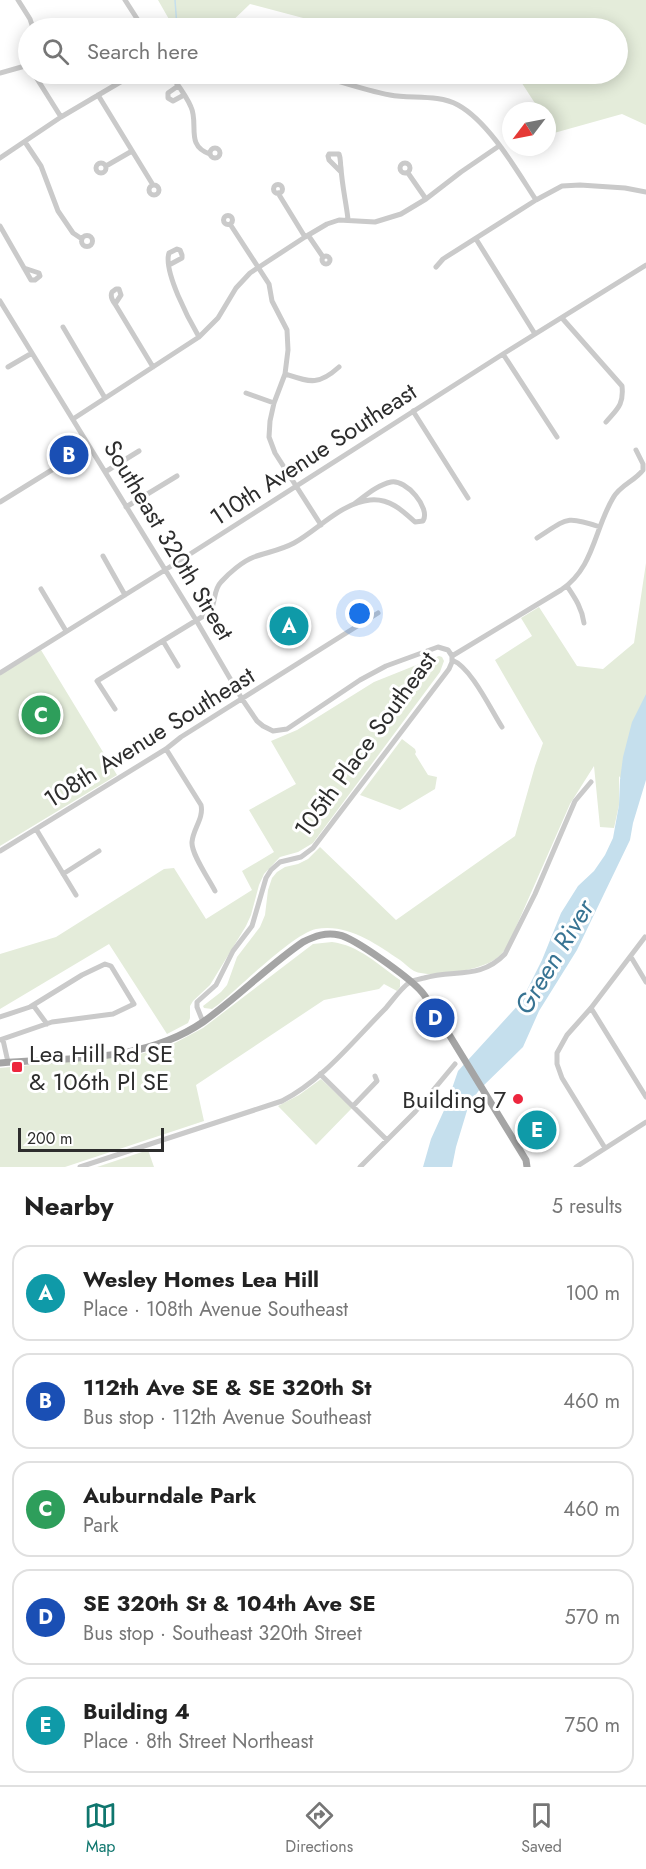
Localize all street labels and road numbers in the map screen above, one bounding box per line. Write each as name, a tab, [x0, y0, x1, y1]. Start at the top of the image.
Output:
street label: 110th Avenue Southeast	[203, 374, 423, 534]
street label: Southeast 320th Street	[95, 433, 243, 647]
street label: 105th Place Southeast	[286, 644, 445, 844]
street label: 108th Avenue Southeast	[37, 658, 261, 816]

